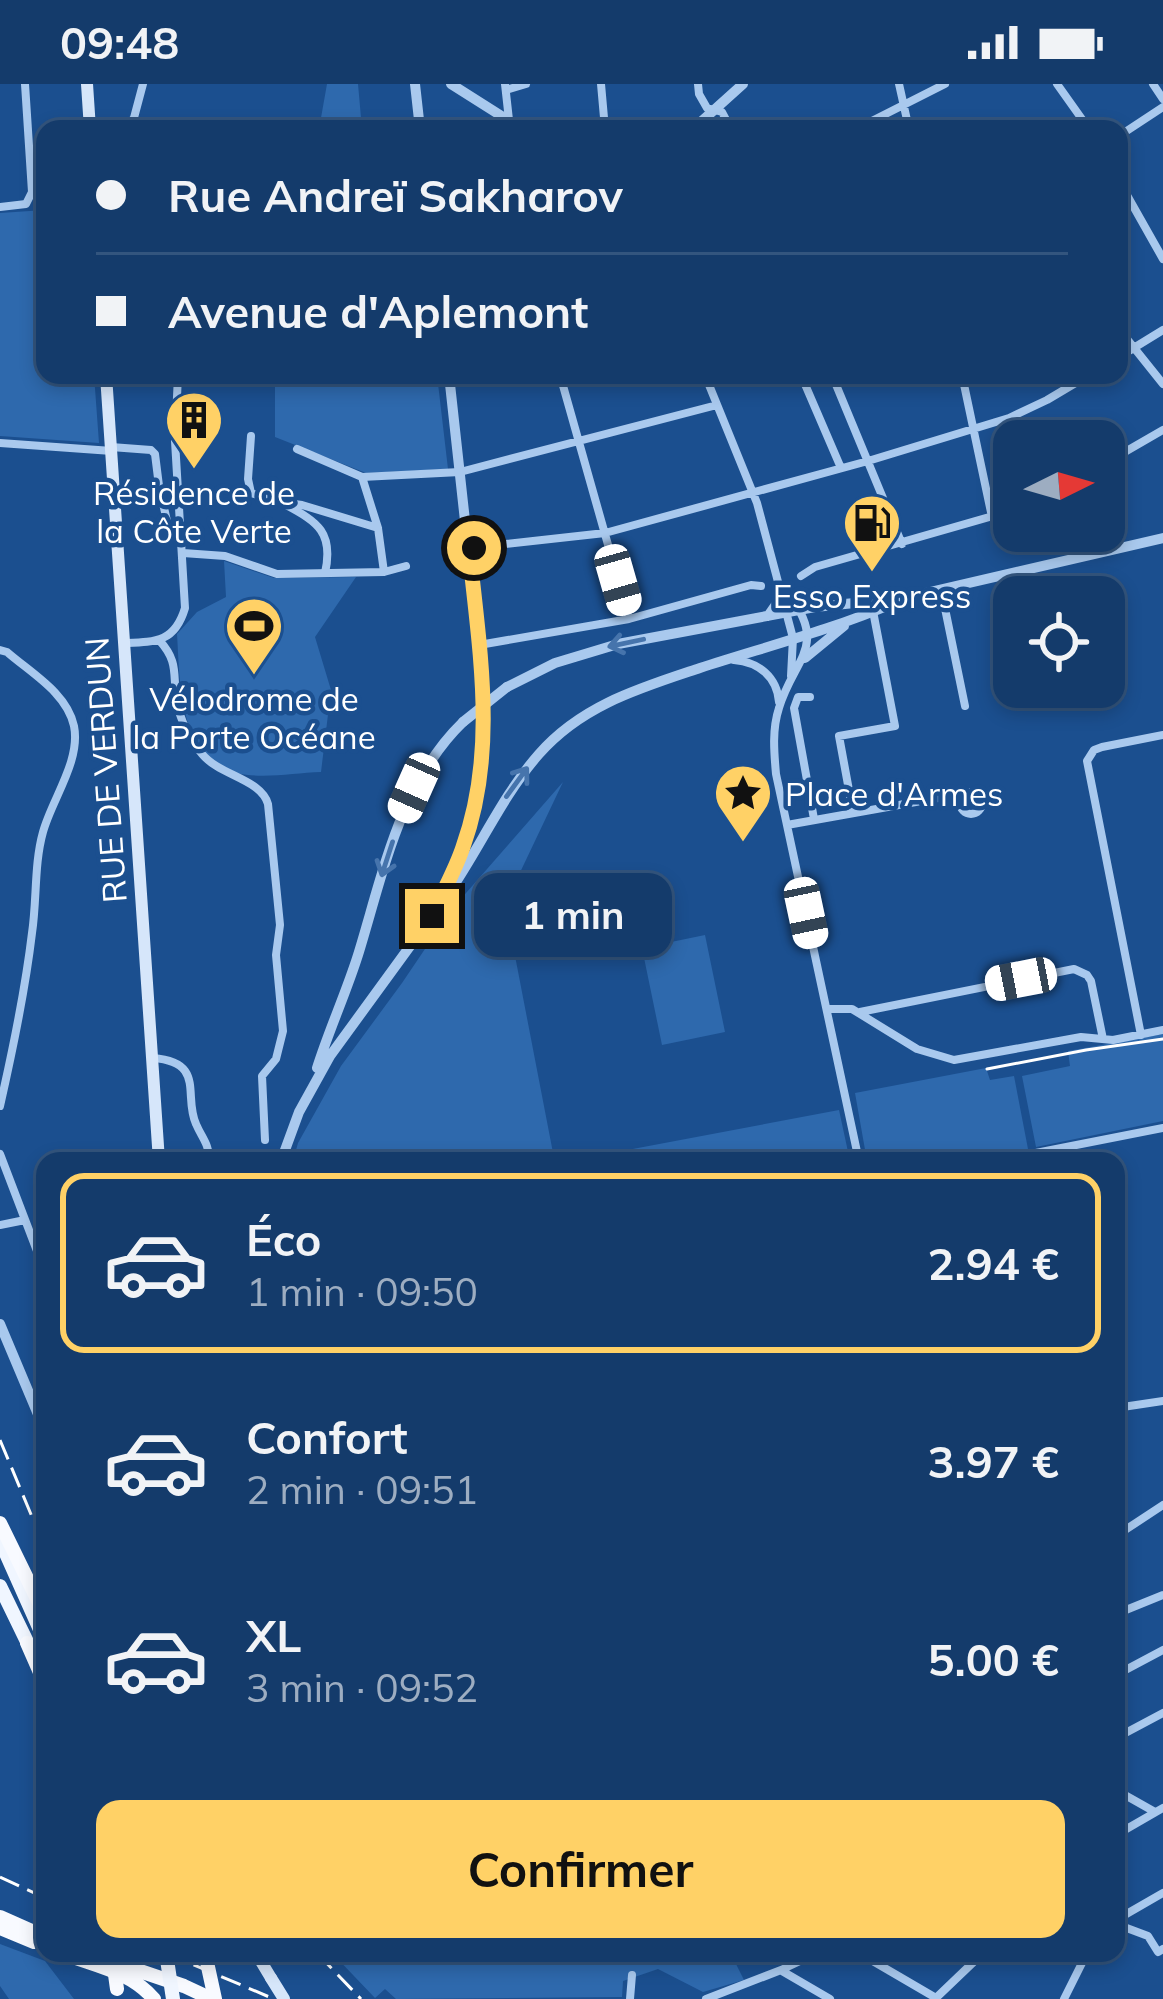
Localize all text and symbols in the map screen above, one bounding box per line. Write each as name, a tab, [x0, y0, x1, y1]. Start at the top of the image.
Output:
text: 09:48	[60, 14, 179, 70]
text: Rue Andreï Sakharov	[168, 167, 623, 223]
text: Avenue d'Aplemont	[168, 283, 588, 339]
building icon: Résidence de la Côte Verte	[163, 389, 225, 471]
north arrow	[993, 420, 1125, 552]
map controls	[993, 420, 1125, 708]
place label: Résidence de la Côte Verte	[93, 472, 295, 551]
fuel station icon: Esso Express	[841, 492, 903, 574]
route start	[447, 521, 501, 575]
car	[591, 540, 645, 620]
place label: Esso Express	[773, 575, 971, 616]
button: locate	[993, 576, 1125, 708]
sports icon: Vélodrome de la Porte Océane	[223, 595, 285, 677]
one-way arrow	[607, 633, 645, 656]
street label: RUE DE VERDUN	[75, 636, 135, 904]
place label: Vélodrome de la Porte Océane	[132, 678, 376, 757]
car	[383, 748, 445, 828]
place icon: Place d'Armes	[712, 762, 774, 844]
one-way arrow	[504, 766, 530, 799]
place label: Place d'Armes	[785, 773, 1003, 814]
one-way arrow	[375, 839, 397, 877]
callout: 1 min	[474, 874, 672, 958]
car	[781, 874, 831, 952]
route end	[405, 889, 459, 943]
text: 1 min	[522, 890, 624, 939]
car	[982, 954, 1060, 1004]
icon: car	[102, 1209, 210, 1317]
text: Éco	[246, 1211, 322, 1267]
text: 2.94 €	[928, 1235, 1059, 1291]
text: 1 min · 09:50	[246, 1267, 478, 1316]
icon: car	[102, 1407, 210, 1515]
text: Confort	[246, 1409, 408, 1465]
text: 3.97 €	[928, 1433, 1059, 1489]
text: 2 min · 09:51	[246, 1465, 478, 1514]
icon: car	[102, 1605, 210, 1713]
text: XL	[246, 1607, 301, 1663]
text: 5.00 €	[928, 1631, 1059, 1687]
text: 3 min · 09:52	[246, 1663, 478, 1712]
button: Confirmer	[96, 1800, 1065, 1938]

